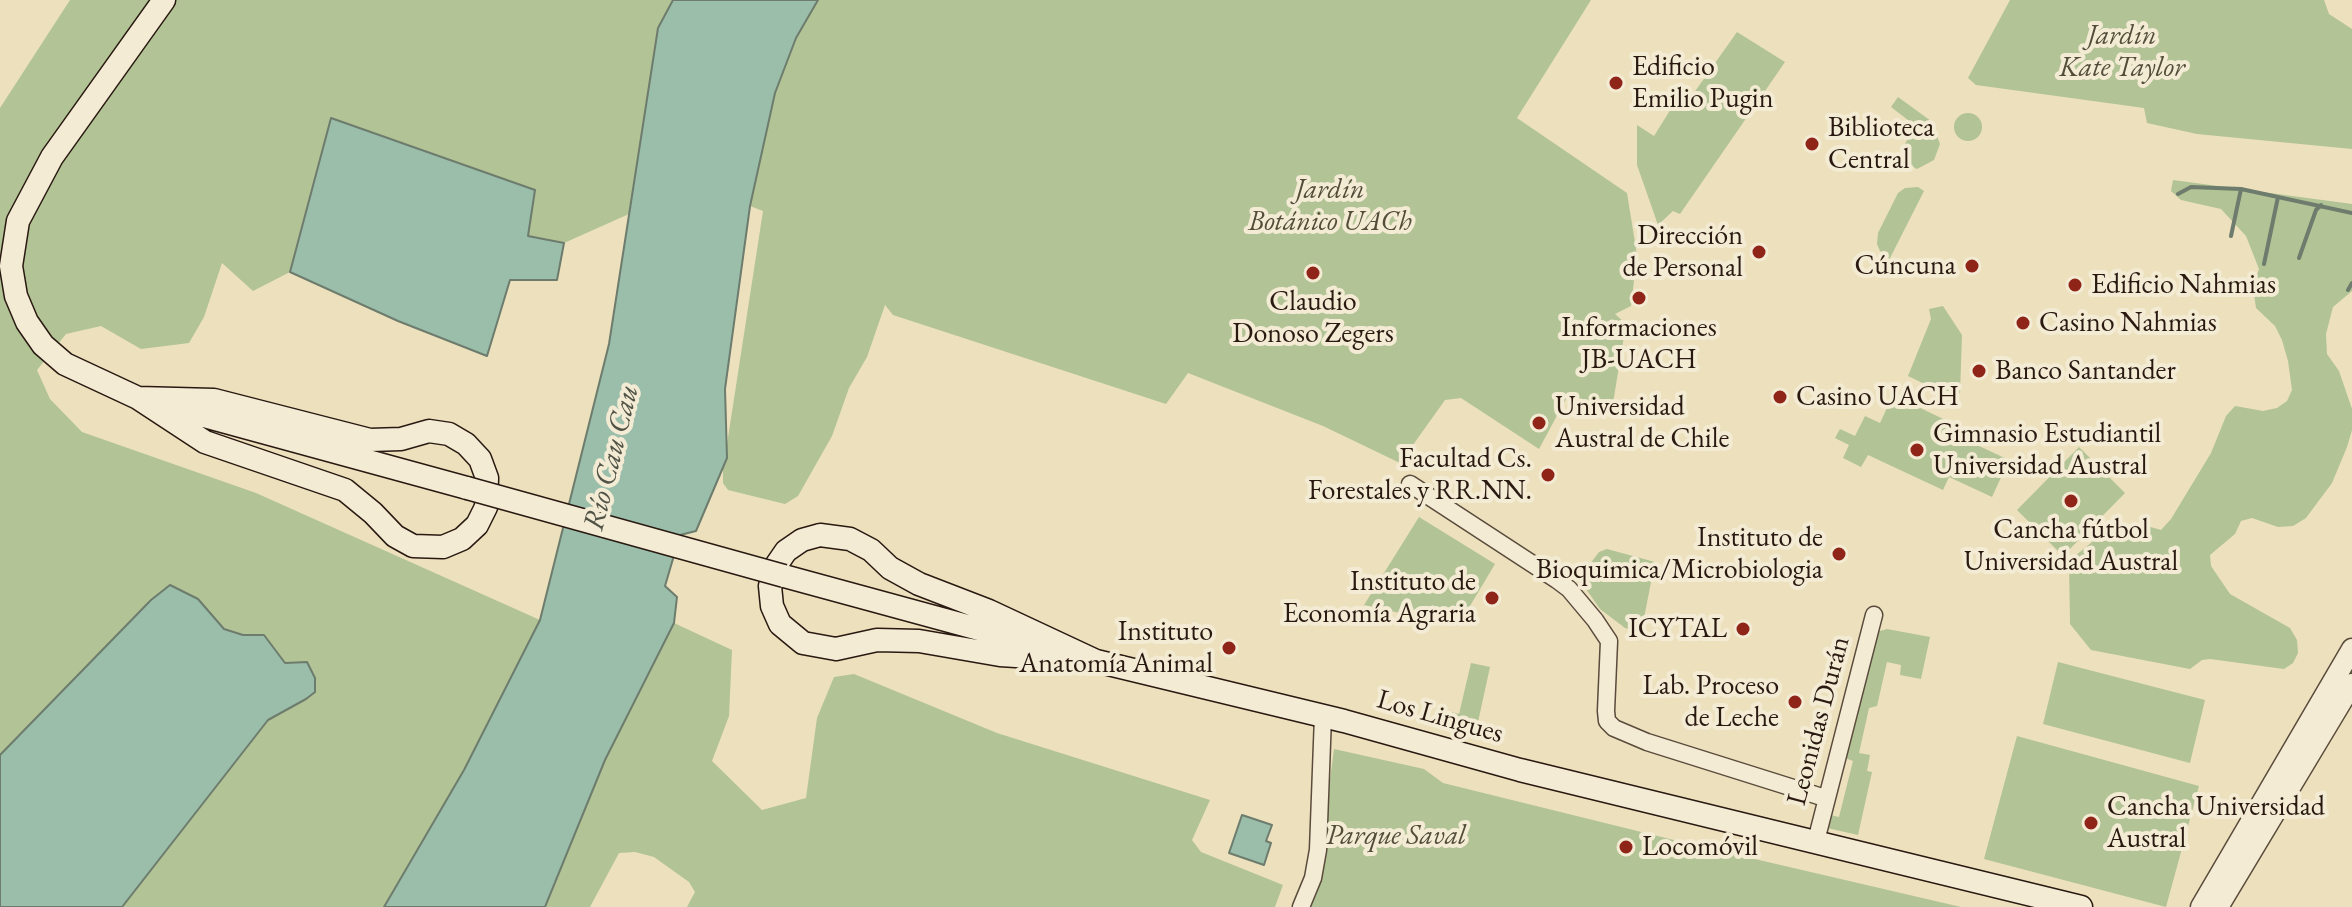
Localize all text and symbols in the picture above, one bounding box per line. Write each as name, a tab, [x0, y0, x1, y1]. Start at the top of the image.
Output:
park label: Jardín Kate Taylor	[2059, 19, 2185, 85]
place label: Edificio Emilio Pugin	[1632, 50, 1774, 116]
marker: Edificio Emilio Pugin	[1607, 74, 1625, 92]
place label: Biblioteca Central	[1828, 111, 1934, 177]
marker: Biblioteca Central	[1803, 135, 1821, 153]
park label: Jardín Botánico UACh	[1248, 173, 1412, 239]
place label: Dirección de Personal	[1622, 219, 1743, 285]
marker: Dirección de Personal	[1750, 243, 1768, 261]
place label: Cúncuna	[1854, 249, 1956, 283]
marker: Cúncuna	[1963, 257, 1981, 275]
marker: Claudio Donoso Zegers	[1304, 264, 1322, 282]
place label: Edificio Nahmias	[2091, 268, 2276, 302]
marker: Edificio Nahmias	[2066, 276, 2084, 294]
place label: Claudio Donoso Zegers	[1232, 285, 1394, 351]
marker: Informaciones JB-UACH	[1630, 289, 1648, 307]
place label: Casino Nahmias	[2039, 306, 2217, 340]
place label: Informaciones JB-UACH	[1561, 311, 1717, 377]
marker: Casino Nahmias	[2014, 314, 2032, 332]
place label: Banco Santander	[1995, 354, 2176, 388]
marker: Banco Santander	[1970, 362, 1988, 380]
place label: Casino UACH	[1796, 380, 1959, 414]
water label: Río Cau Cau	[576, 381, 648, 535]
marker: Casino UACH	[1771, 388, 1789, 406]
place label: Universidad Austral de Chile	[1555, 390, 1729, 456]
marker: Universidad Austral de Chile	[1530, 414, 1548, 432]
place label: Gimnasio Estudiantil Universidad Austral	[1933, 417, 2161, 483]
marker: Gimnasio Estudiantil Universidad Austral	[1908, 441, 1926, 459]
place label: Facultad Cs. Forestales y RR.NN.	[1308, 442, 1532, 508]
marker: Facultad Cs. Forestales y RR.NN.	[1539, 466, 1557, 484]
marker: Cancha fútbol Universidad Austral	[2062, 492, 2080, 510]
place label: Cancha fútbol Universidad Austral	[1964, 513, 2178, 579]
place label: Instituto de Bioquimica/Microbiologia	[1536, 521, 1823, 587]
marker: Instituto de Bioquimica/Microbiologia	[1830, 545, 1848, 563]
place label: Instituto de Economía Agraria	[1283, 565, 1476, 631]
marker: Instituto de Economía Agraria	[1483, 589, 1501, 607]
place label: ICYTAL	[1628, 612, 1727, 646]
place label: Instituto Anatomía Animal	[1019, 615, 1213, 681]
marker: ICYTAL	[1734, 620, 1752, 638]
street label: Leonidas Durán	[1780, 633, 1858, 809]
marker: Instituto Anatomía Animal	[1220, 639, 1238, 657]
place label: Lab. Proceso de Leche	[1642, 669, 1779, 735]
street label: Los Lingues	[1373, 683, 1507, 751]
marker: Lab. Proceso de Leche	[1786, 693, 1804, 711]
place label: Cancha Universidad Austral	[2107, 790, 2325, 856]
marker: Cancha Universidad Austral	[2082, 814, 2100, 832]
park label: Parque Saval	[1326, 819, 1466, 853]
place label: Locomóvil	[1642, 830, 1758, 864]
marker: Locomóvil	[1617, 838, 1635, 856]

